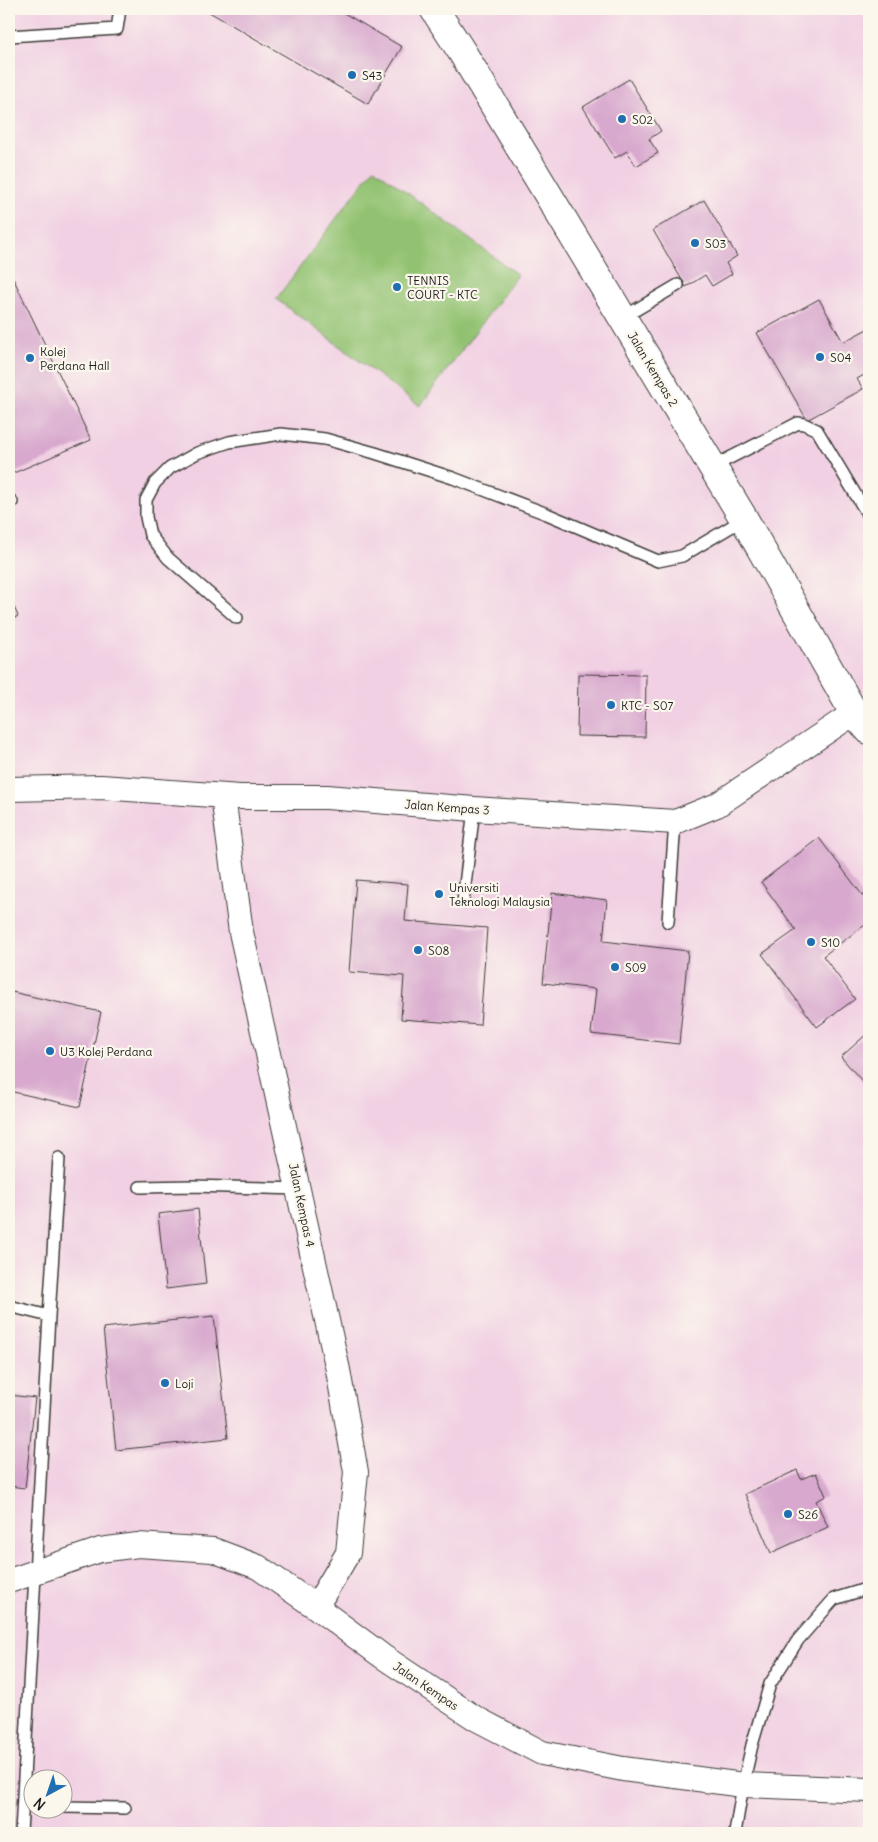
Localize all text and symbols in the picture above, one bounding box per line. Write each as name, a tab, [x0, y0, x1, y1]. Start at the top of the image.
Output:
place label: S43	[362, 68, 383, 83]
marker: S43	[346, 69, 358, 81]
place label: S02	[632, 112, 654, 127]
marker: S02	[616, 113, 628, 125]
place label: S03	[705, 236, 727, 251]
marker: S03	[689, 237, 701, 249]
place label: TENNIS COURT - KTC	[407, 273, 478, 302]
marker: TENNIS COURT - KTC	[391, 281, 403, 293]
street label: Jalan Kempas 2	[625, 329, 682, 410]
place label: Kolej Perdana Hall	[40, 344, 109, 373]
place label: S04	[830, 350, 852, 365]
marker: S04	[814, 351, 826, 363]
marker: Kolej Perdana Hall	[24, 352, 36, 364]
place label: KTC - S07	[621, 698, 673, 713]
marker: KTC - S07	[605, 699, 617, 711]
street label: Jalan Kempas 3	[404, 797, 490, 817]
place label: Universiti Teknologi Malaysia	[449, 880, 550, 909]
marker: Universiti Teknologi Malaysia	[433, 888, 445, 900]
place label: S10	[821, 935, 840, 950]
marker: S10	[805, 936, 817, 948]
place label: S08	[428, 943, 450, 958]
marker: S08	[412, 944, 424, 956]
place label: S09	[625, 960, 647, 975]
marker: S09	[609, 961, 621, 973]
place label: U3 Kolej Perdana	[60, 1044, 152, 1059]
marker: U3 Kolej Perdana	[44, 1045, 56, 1057]
street label: Jalan Kempas 4	[286, 1162, 318, 1248]
place label: Loji	[175, 1376, 194, 1391]
marker: Loji	[159, 1377, 171, 1389]
place label: S26	[798, 1507, 818, 1522]
marker: S26	[782, 1508, 794, 1520]
street label: Jalan Kempas	[390, 1659, 462, 1713]
north arrow	[22, 1770, 72, 1820]
text: N	[30, 1794, 49, 1814]

